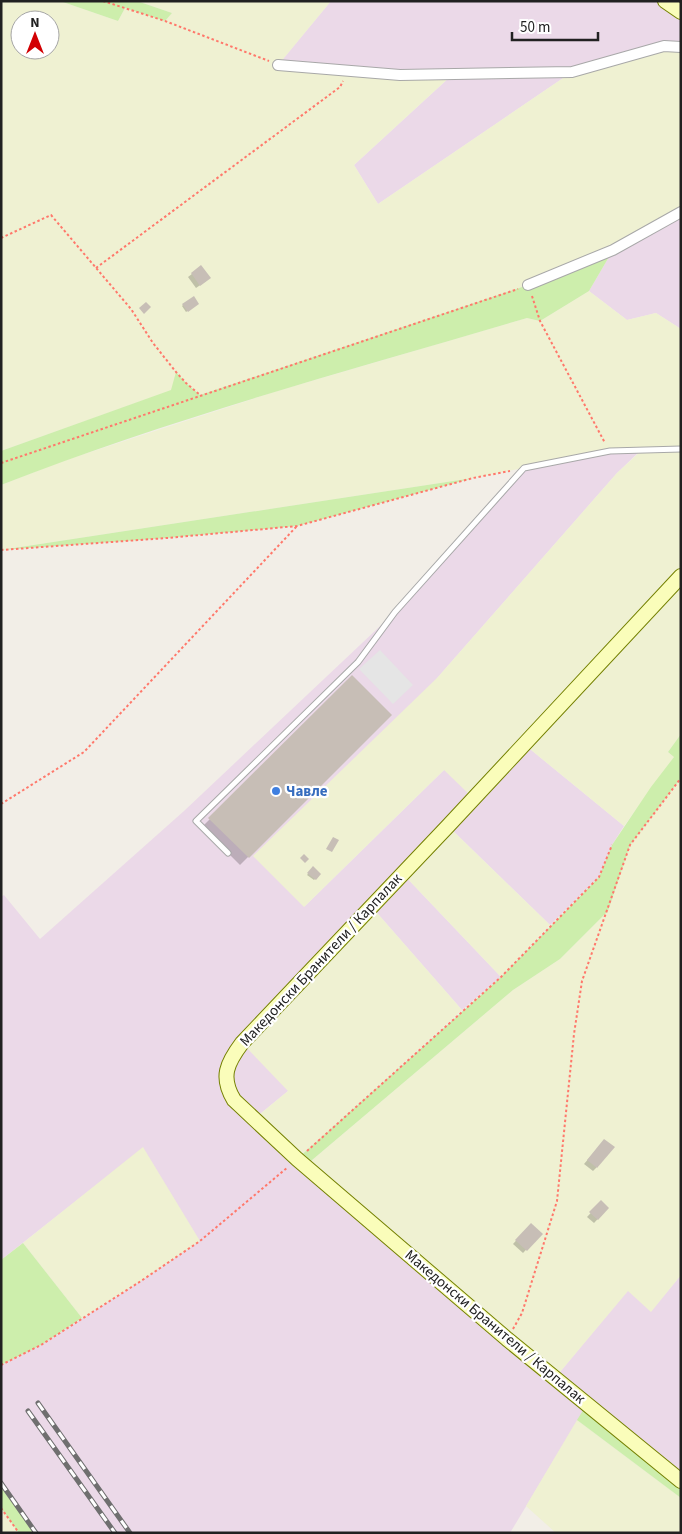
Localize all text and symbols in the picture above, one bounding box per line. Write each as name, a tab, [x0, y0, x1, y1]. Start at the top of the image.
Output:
north arrow	[10, 10, 60, 60]
scale bar	[512, 10, 598, 42]
text: N	[30, 13, 40, 33]
text: 50 m	[520, 17, 550, 38]
place label: Чавле	[286, 781, 328, 802]
marker: Чавле	[270, 785, 282, 797]
street label: Македонски Бранители / Карпалак	[235, 868, 407, 1051]
street label: Македонски Бранители / Карпалак	[400, 1245, 590, 1409]

